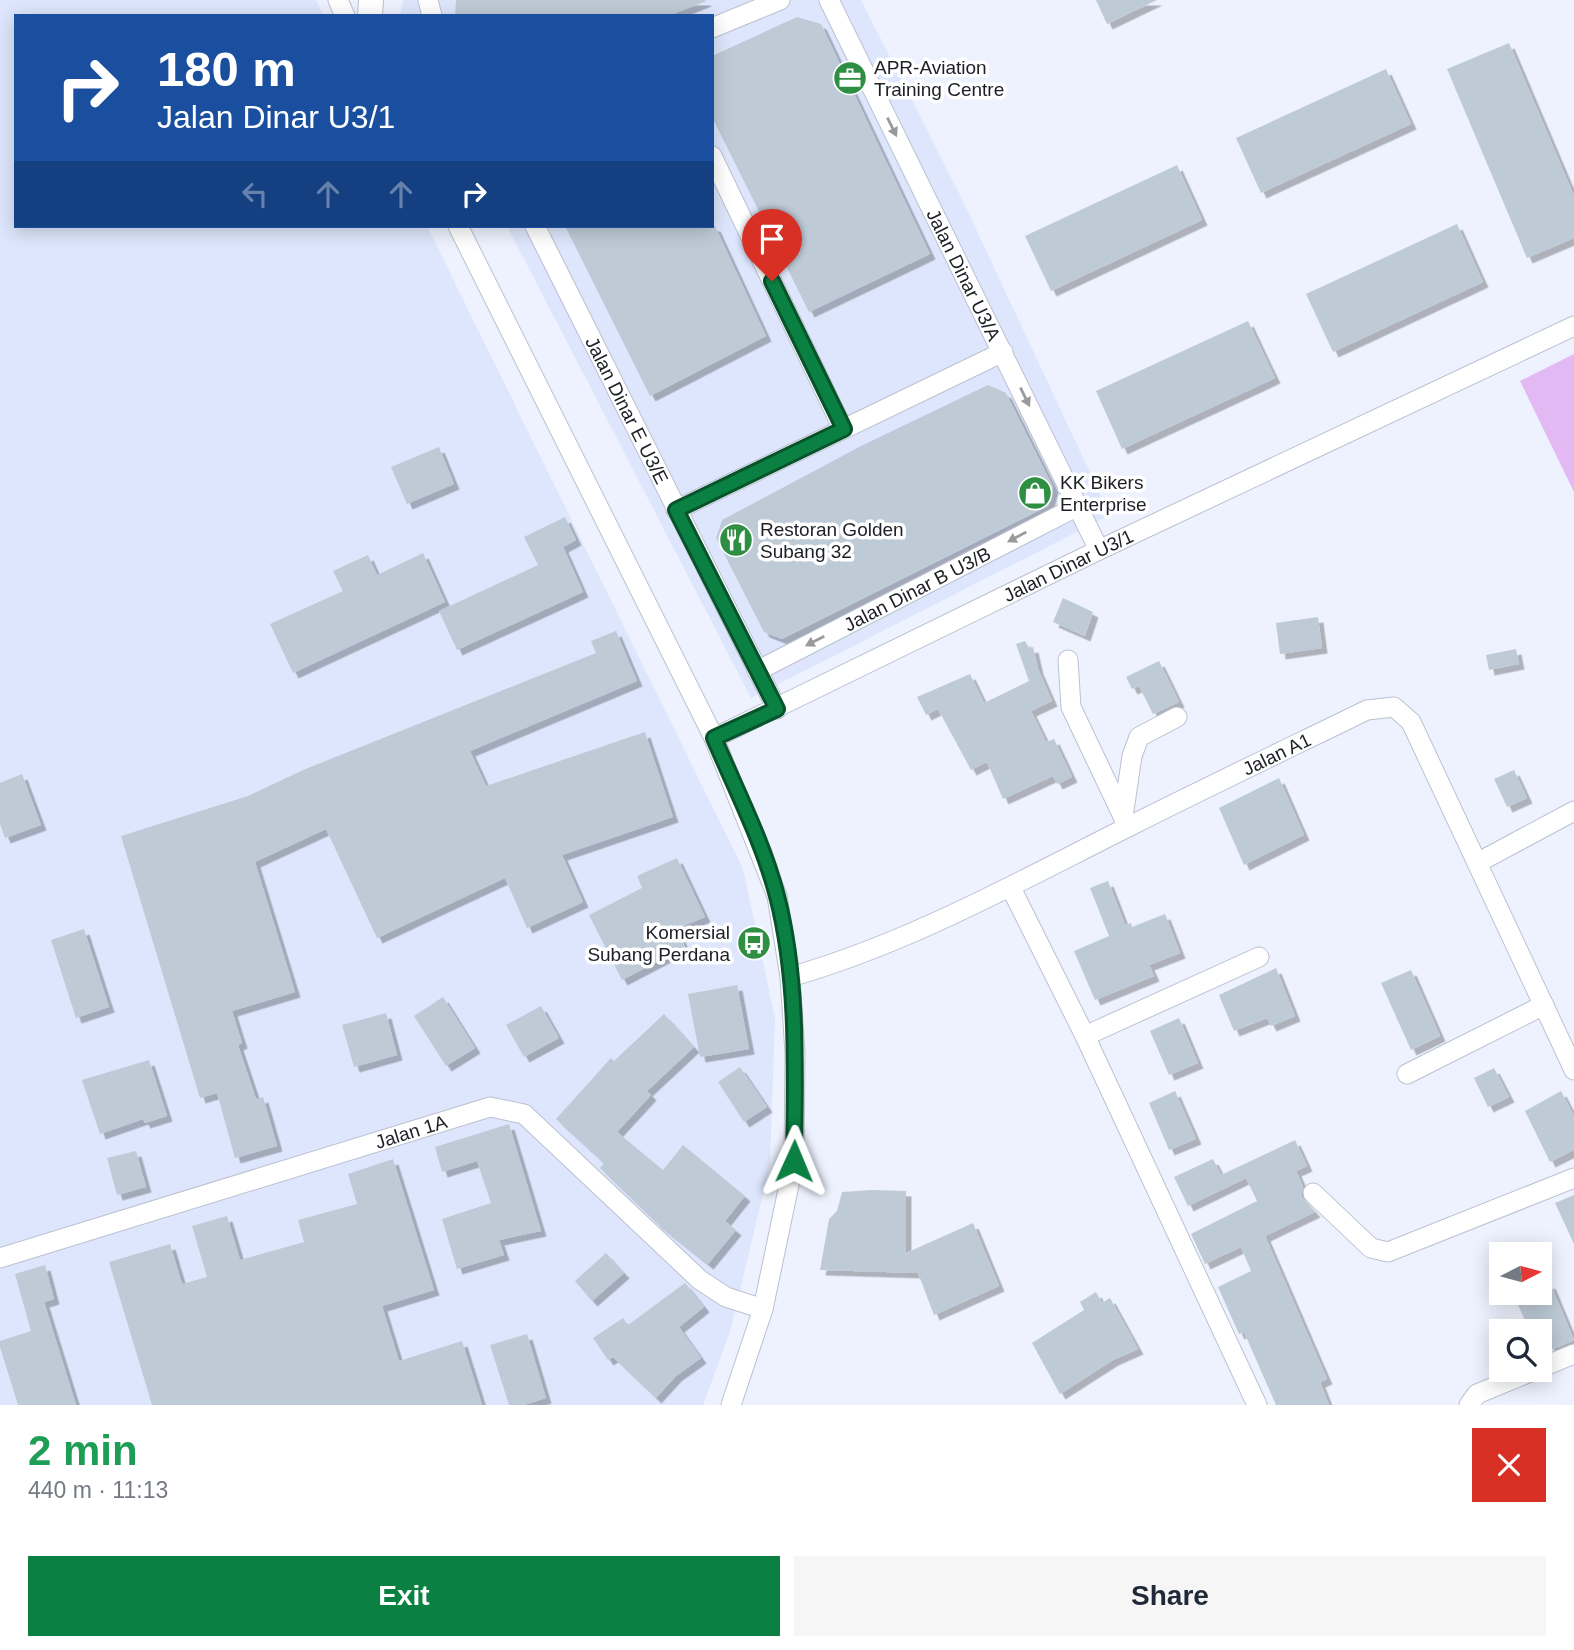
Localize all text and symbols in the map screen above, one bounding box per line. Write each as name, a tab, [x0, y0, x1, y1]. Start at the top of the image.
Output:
icon: right	[42, 42, 133, 133]
text: 180 m	[157, 42, 296, 96]
place label: APR-Aviation Training Centre	[874, 57, 1004, 100]
office icon: APR-Aviation Training Centre	[831, 59, 869, 97]
text: Jalan Dinar U3/1	[157, 99, 395, 135]
one-way arrow	[886, 117, 897, 137]
icon: left	[236, 175, 274, 213]
icon: ahead	[309, 175, 347, 213]
icon: ahead	[382, 175, 420, 213]
icon: right	[455, 175, 493, 213]
street label: Jalan Dinar U3/A	[922, 206, 1005, 344]
pin	[742, 209, 802, 281]
icon: arrive	[753, 220, 791, 258]
street label: Jalan Dinar E U3/E	[581, 333, 672, 487]
one-way arrow	[1019, 387, 1030, 407]
place label: KK Bikers Enterprise	[1060, 472, 1147, 515]
shop icon: KK Bikers Enterprise	[1016, 474, 1054, 512]
place label: Restoran Golden Subang 32	[760, 519, 904, 562]
restaurant icon: Restoran Golden Subang 32	[717, 521, 755, 559]
street label: Jalan Dinar U3/1	[1000, 525, 1137, 606]
one-way arrow	[1007, 531, 1027, 543]
street label: Jalan Dinar B U3/B	[841, 543, 994, 635]
one-way arrow	[805, 635, 825, 647]
street label: Jalan A1	[1239, 729, 1314, 780]
place label: Komersial Subang Perdana	[587, 922, 730, 965]
bus stop icon: Komersial Subang Perdana	[735, 924, 773, 962]
street label: Jalan 1A	[373, 1111, 450, 1153]
position arrow	[757, 1124, 831, 1198]
north arrow	[1489, 1242, 1552, 1306]
map controls	[1489, 1242, 1552, 1382]
button: search	[1489, 1319, 1552, 1382]
text: 2 min	[28, 1427, 138, 1474]
button: close	[1472, 1428, 1546, 1502]
text: 440 m · 11:13	[28, 1477, 168, 1503]
button: Exit	[28, 1556, 780, 1636]
button: Share	[794, 1556, 1546, 1636]

